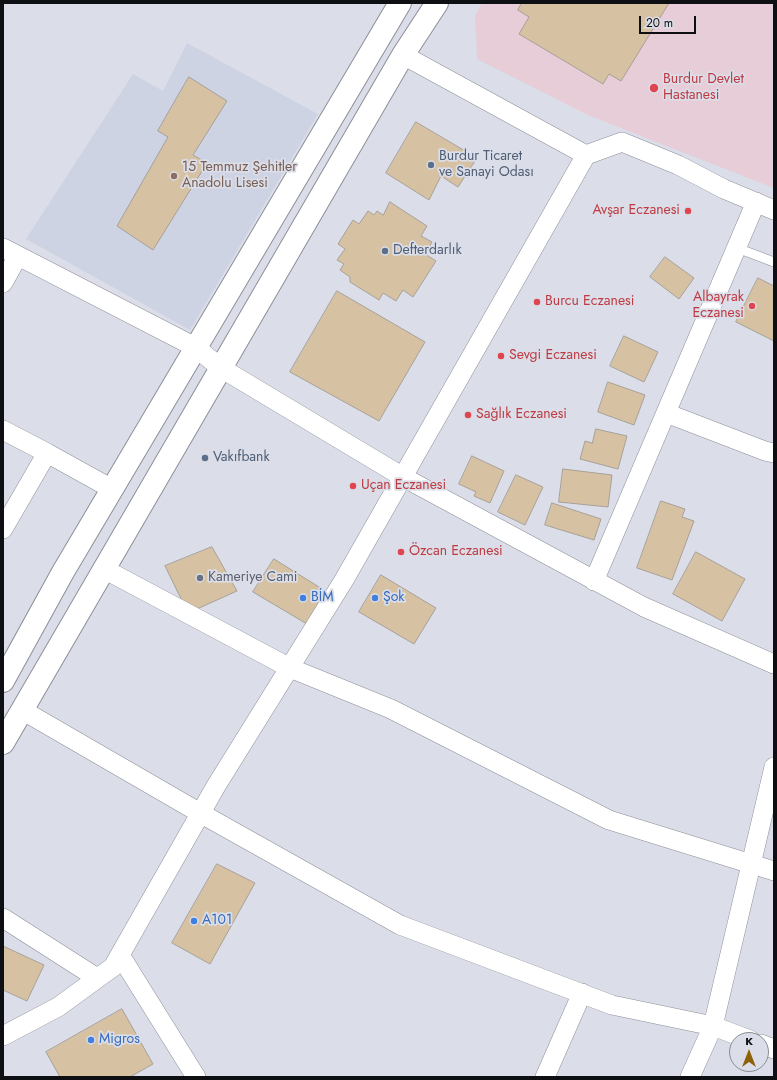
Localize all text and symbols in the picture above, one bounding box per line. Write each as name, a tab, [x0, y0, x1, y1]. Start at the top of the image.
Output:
scale bar	[641, 8, 698, 34]
text: 20 m	[646, 14, 673, 32]
place label: Burdur Devlet Hastanesi	[663, 72, 744, 104]
marker: Burdur Devlet Hastanesi	[648, 82, 660, 94]
place label: Burdur Ticaret ve Sanayi Odası	[439, 149, 534, 182]
place label: 15 Temmuz Şehitler Anadolu Lisesi	[182, 160, 297, 192]
marker: Burdur Ticaret ve Sanayi Odası	[426, 160, 436, 170]
marker: 15 Temmuz Şehitler Anadolu Lisesi	[169, 171, 179, 181]
place label: Avşar Eczanesi	[593, 203, 680, 219]
marker: Avşar Eczanesi	[683, 206, 693, 216]
place label: Defterdarlık	[393, 243, 462, 259]
marker: Defterdarlık	[380, 246, 390, 256]
place label: Albayrak Eczanesi	[693, 290, 744, 322]
place label: Burcu Eczanesi	[545, 294, 634, 310]
marker: Burcu Eczanesi	[532, 297, 542, 307]
marker: Albayrak Eczanesi	[747, 301, 757, 311]
place label: Sevgi Eczanesi	[509, 348, 597, 364]
marker: Sevgi Eczanesi	[496, 351, 506, 361]
place label: Sağlık Eczanesi	[476, 407, 567, 423]
marker: Sağlık Eczanesi	[463, 410, 473, 420]
place label: Vakıfbank	[213, 450, 270, 466]
marker: Vakıfbank	[200, 453, 210, 463]
place label: Uçan Eczanesi	[361, 478, 446, 494]
marker: Uçan Eczanesi	[348, 481, 358, 491]
place label: Özcan Eczanesi	[409, 544, 503, 560]
marker: Özcan Eczanesi	[396, 547, 406, 557]
place label: Kameriye Cami	[208, 570, 297, 586]
marker: Kameriye Cami	[195, 573, 205, 583]
place label: BİM	[311, 590, 334, 606]
place label: Şok	[383, 590, 404, 606]
marker: BİM	[298, 593, 308, 603]
marker: Şok	[370, 593, 380, 603]
place label: A101	[202, 913, 232, 929]
marker: A101	[189, 916, 199, 926]
place label: Migros	[99, 1032, 140, 1048]
north arrow	[729, 1032, 769, 1072]
text: K	[745, 1033, 753, 1049]
marker: Migros	[86, 1035, 96, 1045]

